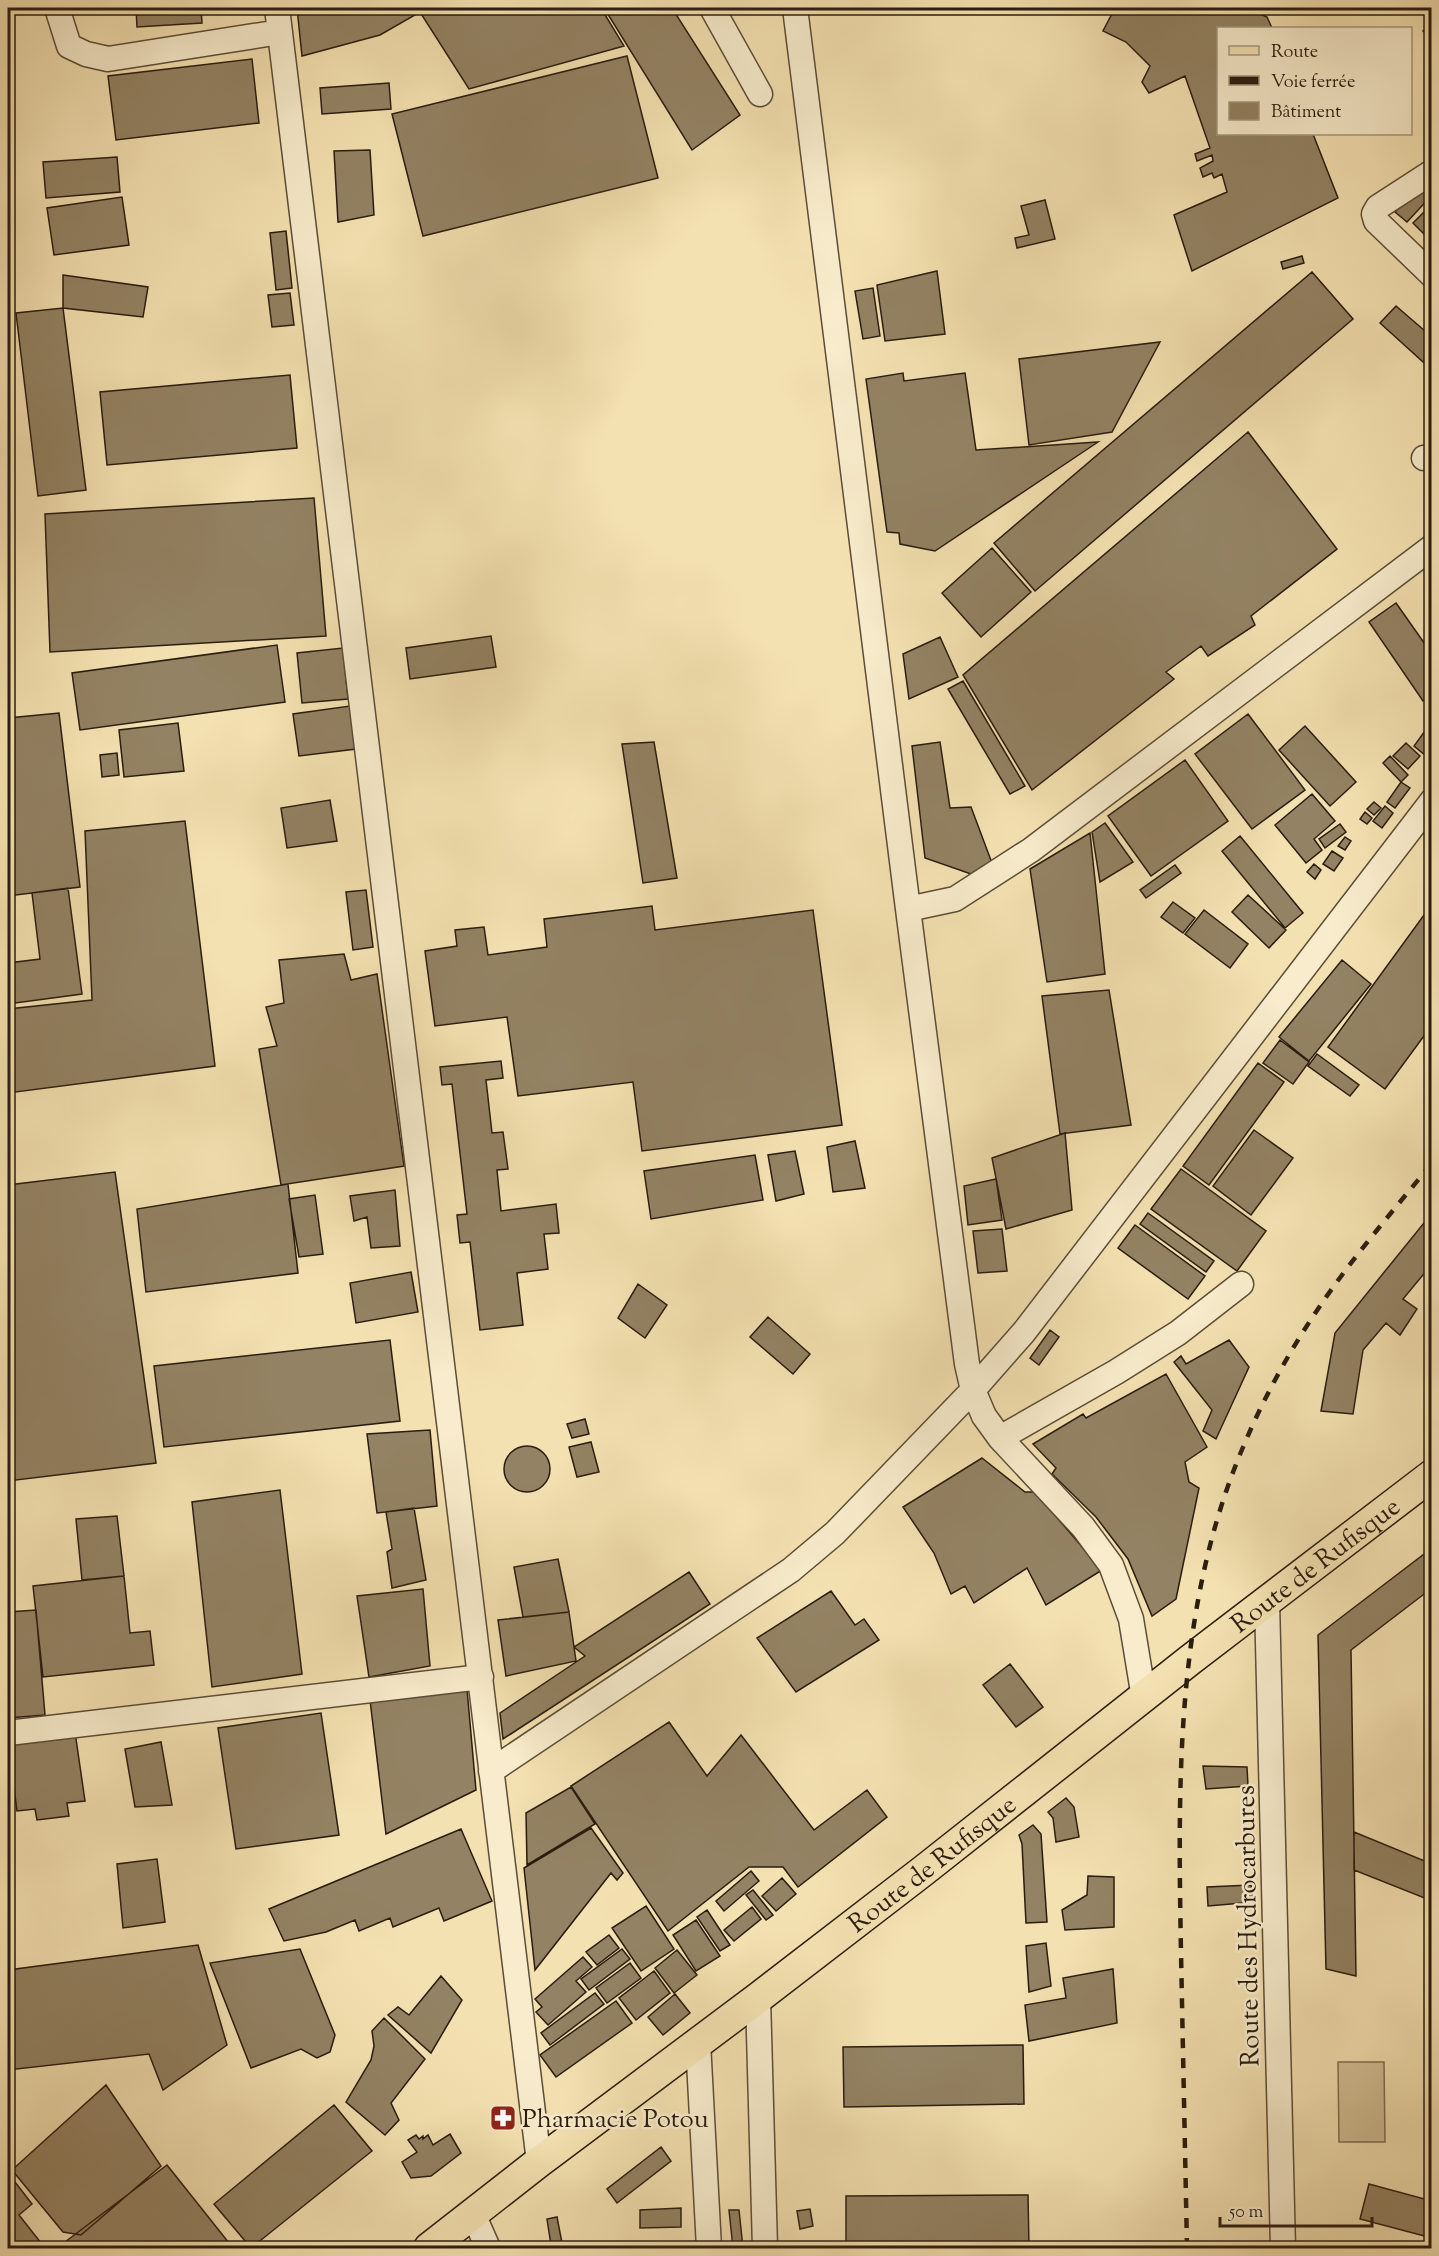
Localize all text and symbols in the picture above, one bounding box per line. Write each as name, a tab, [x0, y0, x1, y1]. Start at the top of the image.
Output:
legend	[1217, 27, 1412, 135]
text: Route	[1271, 40, 1318, 66]
text: Voie ferrée	[1271, 70, 1355, 96]
text: Bâtiment	[1271, 100, 1341, 126]
street label: Route de Rufisque	[1224, 1490, 1409, 1643]
street label: Route des Hydrocarbures	[1229, 1785, 1270, 2067]
street label: Route de Rufisque	[841, 1788, 1025, 1943]
place label: Pharmacie Potou	[522, 2102, 709, 2139]
pharmacy icon: Pharmacie Potou	[488, 2103, 518, 2133]
scale bar	[1220, 2190, 1372, 2228]
text: 50 m	[1228, 2200, 1264, 2226]

